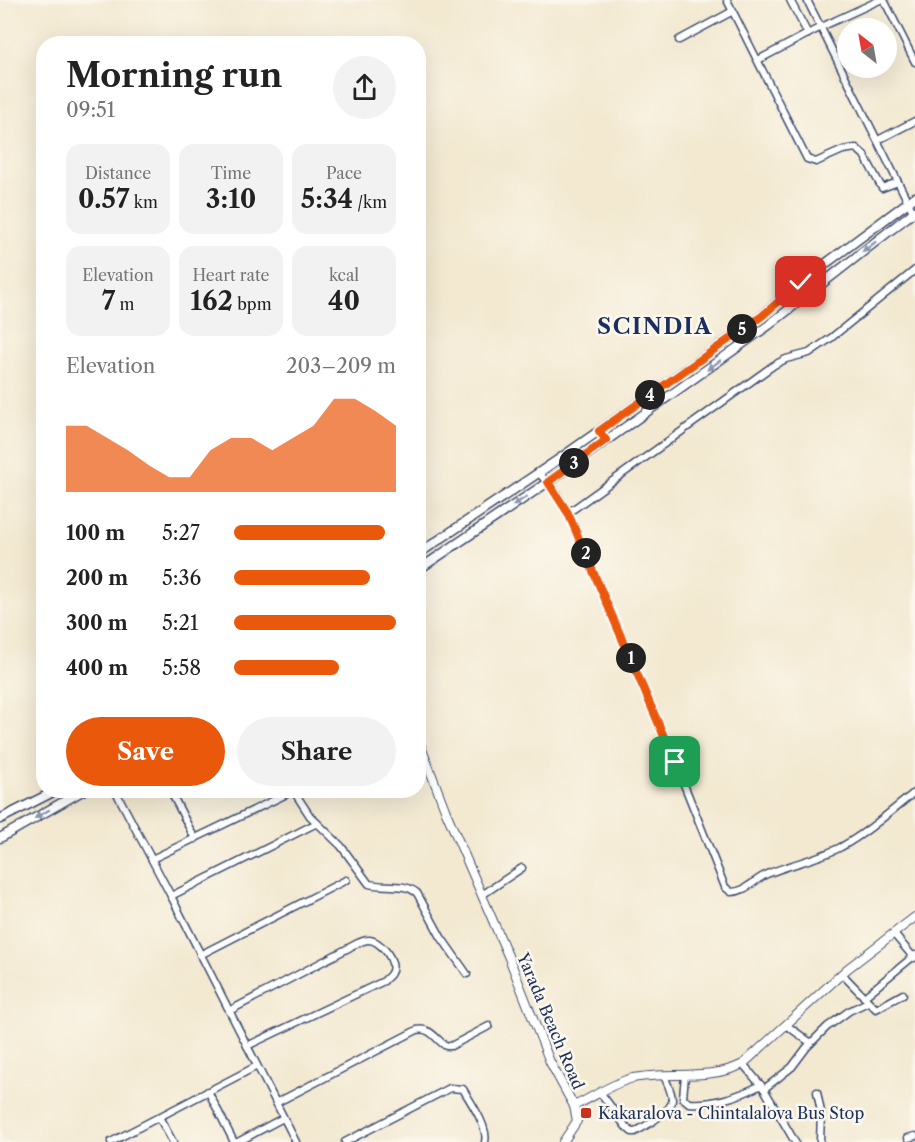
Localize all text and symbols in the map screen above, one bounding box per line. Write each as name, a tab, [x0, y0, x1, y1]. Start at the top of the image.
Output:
north arrow	[837, 18, 897, 78]
map controls	[837, 18, 897, 78]
text: Morning run	[66, 55, 282, 96]
button: share	[333, 56, 396, 119]
text: 09:51	[66, 98, 115, 122]
text: Distance	[85, 163, 151, 183]
text: Time	[211, 163, 251, 183]
text: Pace	[326, 163, 362, 183]
text: 0.57	[78, 183, 129, 215]
text: 3:10	[206, 183, 256, 215]
text: 5:34	[301, 183, 353, 215]
text: km	[129, 192, 158, 212]
text: /km	[353, 192, 387, 212]
one-way arrow	[861, 240, 877, 253]
pin	[775, 256, 826, 307]
text: Elevation	[82, 265, 154, 285]
text: Heart rate	[192, 265, 270, 285]
text: kcal	[329, 265, 359, 285]
icon: check	[784, 265, 817, 298]
text: 7	[102, 285, 115, 317]
text: 162	[190, 285, 233, 317]
text: 40	[328, 285, 360, 317]
text: m	[115, 294, 134, 314]
text: bpm	[233, 294, 272, 314]
district label: SCINDIA	[597, 313, 713, 340]
pin: 5	[727, 314, 757, 344]
text: 5	[738, 319, 746, 339]
text: Elevation	[66, 354, 155, 378]
text: 203–209 m	[286, 354, 396, 378]
one-way arrow	[706, 358, 721, 370]
pin: 4	[635, 380, 665, 410]
text: 4	[645, 385, 655, 405]
pin: 3	[559, 448, 589, 478]
text: 3	[569, 453, 579, 473]
one-way arrow	[512, 495, 528, 506]
text: 100 m	[66, 521, 125, 545]
text: 5:27	[162, 521, 200, 545]
pin: 2	[571, 538, 601, 568]
text: 2	[581, 543, 591, 563]
text: 200 m	[66, 566, 128, 590]
text: 5:36	[162, 566, 201, 590]
text: 300 m	[66, 611, 128, 635]
text: 5:21	[162, 611, 198, 635]
pin: 1	[616, 643, 646, 673]
text: 1	[627, 648, 635, 668]
text: 400 m	[66, 656, 128, 680]
text: 5:58	[162, 656, 201, 680]
button: Save	[66, 717, 225, 786]
button: Share	[237, 717, 396, 786]
pin	[649, 736, 700, 787]
icon: arrive	[658, 745, 691, 778]
one-way arrow	[33, 809, 50, 819]
street label: Yarada Beach Road	[513, 949, 589, 1093]
place label: Kakaralova - Chintalalova Bus Stop	[598, 1103, 864, 1123]
marker: Kakaralova - Chintalalova Bus Stop	[579, 1106, 593, 1120]

